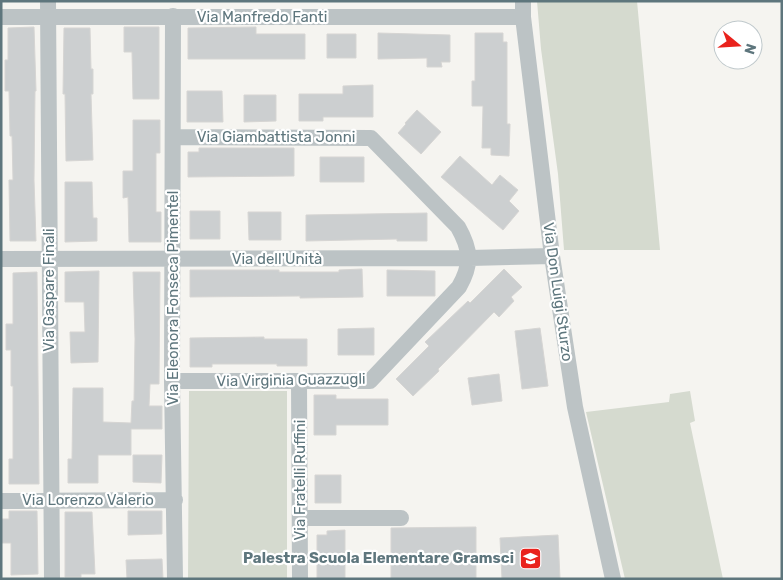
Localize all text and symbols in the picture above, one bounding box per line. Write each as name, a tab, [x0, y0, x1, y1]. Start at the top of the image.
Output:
street label: Via Manfredo Fanti	[197, 8, 327, 26]
north arrow	[713, 20, 763, 70]
text: N	[740, 41, 760, 56]
street label: Via Giambattista Jonni	[197, 128, 355, 146]
street label: Via Eleonora Fonseca Pimentel	[164, 191, 182, 405]
street label: Via Don Luigi Sturzo	[539, 221, 577, 363]
street label: Via Gaspare Finali	[40, 228, 58, 352]
street label: Via dell'Unità	[232, 250, 322, 268]
street label: Via Virginia Guazzugli	[216, 370, 366, 390]
street label: Via Fratelli Ruffini	[291, 420, 309, 540]
street label: Via Lorenzo Valerio	[22, 491, 154, 509]
school or university icon: Palestra Scuola Elementare Gramsci	[518, 546, 542, 570]
place label: Palestra Scuola Elementare Gramsci	[243, 549, 514, 567]

